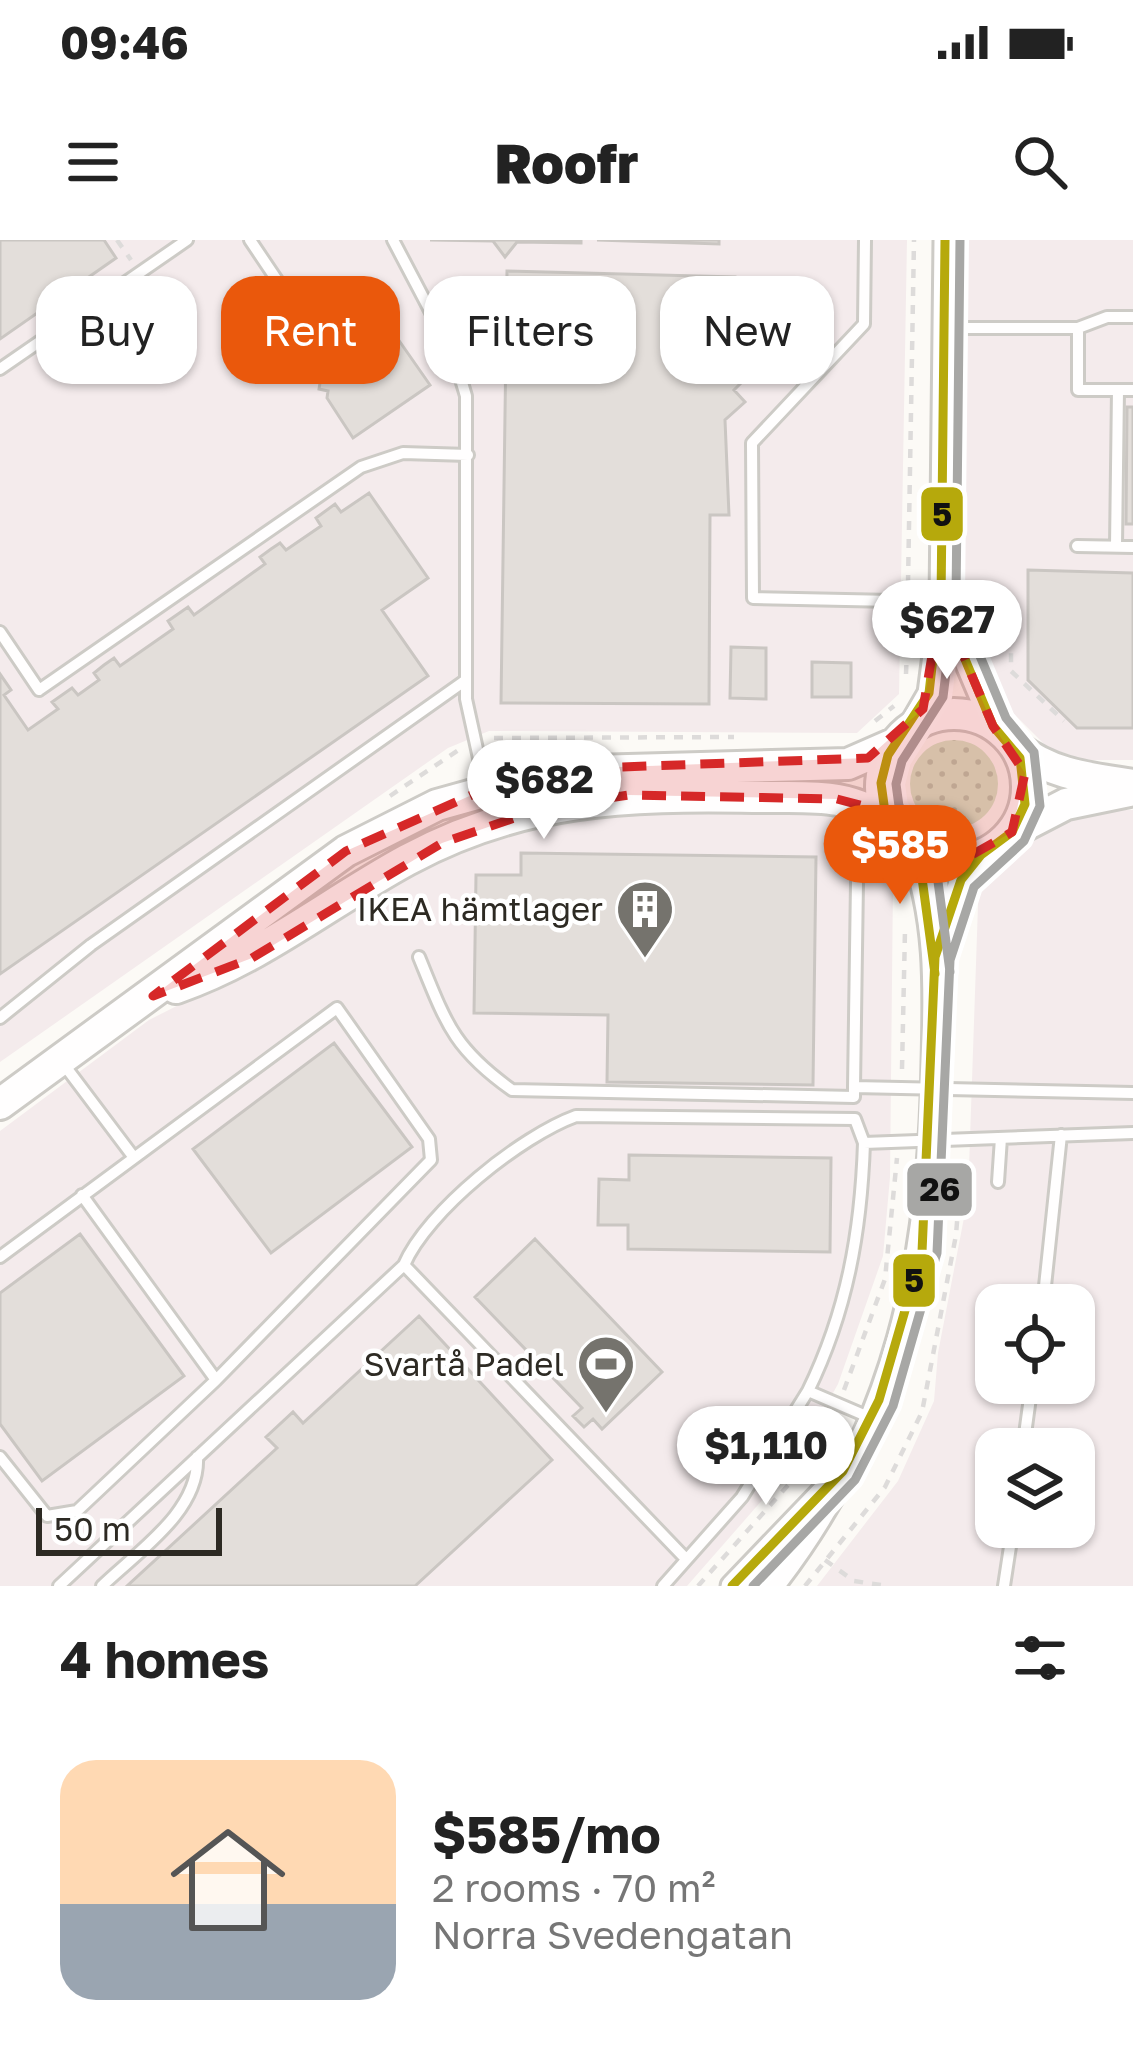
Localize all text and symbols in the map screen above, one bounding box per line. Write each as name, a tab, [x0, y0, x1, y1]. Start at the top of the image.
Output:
text: 09:46	[60, 15, 189, 69]
icon: menu	[60, 129, 126, 195]
icon: search	[1007, 129, 1073, 195]
text: Roofr	[495, 130, 638, 195]
chip: Buy	[36, 276, 197, 384]
chip: Rent	[221, 276, 400, 384]
chip: Filters	[424, 276, 636, 384]
chip: New	[660, 276, 834, 384]
line badge: 5	[919, 485, 965, 543]
text: 5	[932, 494, 952, 533]
pin: $627	[876, 580, 1018, 682]
text: $627	[899, 595, 995, 642]
pin: $682	[473, 740, 615, 842]
text: $682	[494, 755, 594, 802]
pin: $585	[829, 805, 971, 907]
text: $585	[851, 820, 949, 867]
building icon: IKEA hämtlager	[614, 878, 676, 960]
place label: IKEA hämtlager	[357, 889, 603, 928]
line badge: 26	[905, 1161, 974, 1218]
text: 26	[919, 1169, 961, 1208]
line badge: 5	[891, 1252, 937, 1309]
text: 5	[904, 1260, 924, 1299]
map controls	[975, 1284, 1095, 1548]
button: locate	[975, 1284, 1095, 1404]
sports icon: Svartå Padel	[575, 1333, 637, 1415]
place label: Svartå Padel	[364, 1344, 564, 1383]
pin: $1,110	[668, 1406, 864, 1508]
text: $1,110	[704, 1421, 828, 1468]
button: layers	[975, 1428, 1095, 1548]
scale bar	[36, 1502, 222, 1555]
text: 50 m	[54, 1509, 131, 1548]
icon: filters	[1007, 1625, 1073, 1691]
text: 4 homes	[60, 1628, 269, 1689]
text: $585/mo	[432, 1803, 661, 1864]
icon: home	[156, 1808, 300, 1952]
text: 2 rooms · 70 m²	[432, 1864, 716, 1911]
text: Norra Svedengatan	[432, 1911, 793, 1958]

